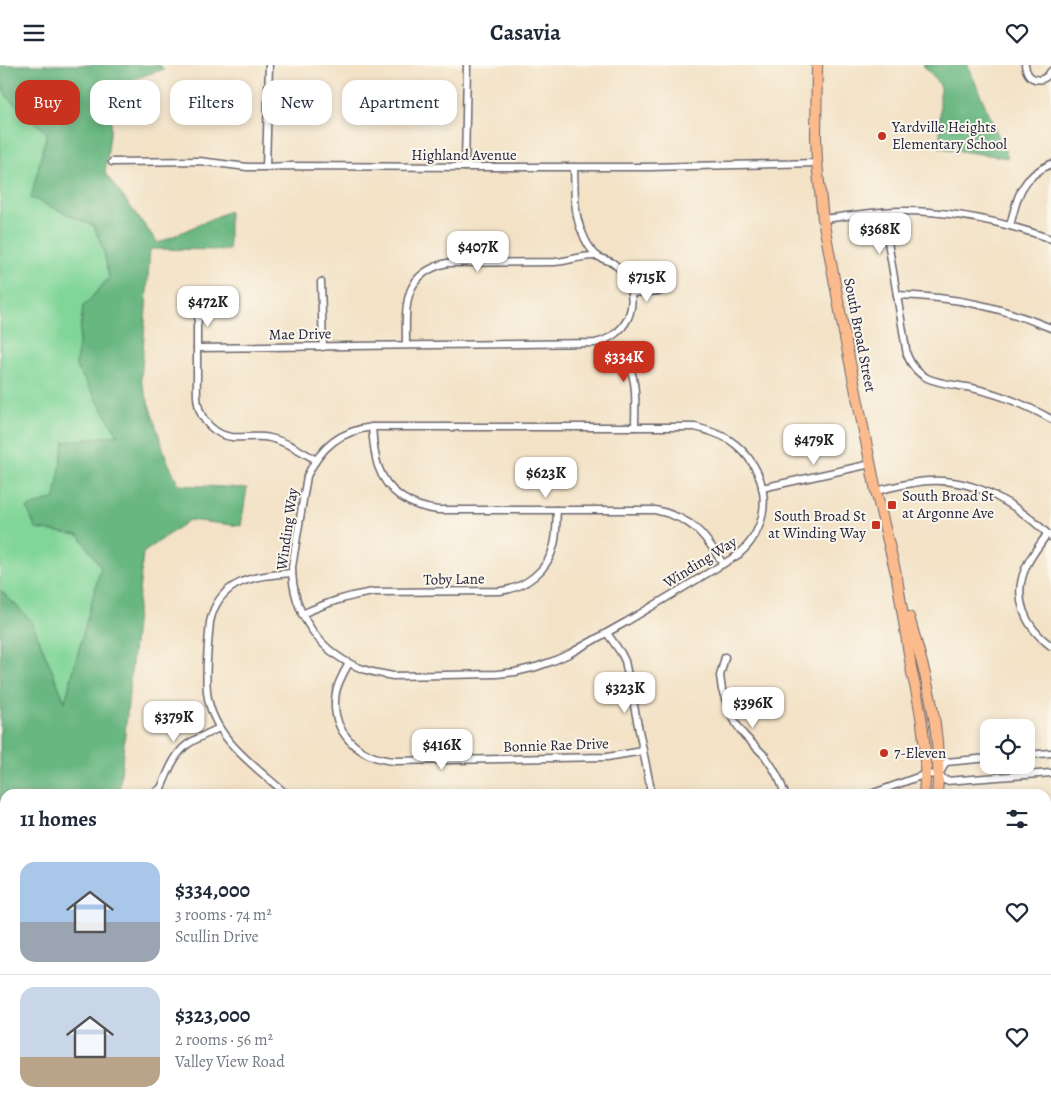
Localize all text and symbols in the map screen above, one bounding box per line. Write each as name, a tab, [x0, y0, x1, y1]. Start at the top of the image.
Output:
text: Casavia	[490, 18, 561, 48]
icon: menu	[20, 19, 48, 47]
icon: heart	[1003, 19, 1031, 47]
chip: Buy	[15, 80, 80, 125]
chip: Rent	[90, 80, 160, 125]
chip: Filters	[170, 80, 252, 125]
chip: New	[262, 80, 332, 125]
chip: Apartment	[342, 80, 457, 125]
place label: Yardville Heights Elementary School	[891, 117, 1007, 154]
marker: Yardville Heights Elementary School	[876, 130, 888, 142]
street label: Highland Avenue	[411, 145, 517, 165]
pin: $368K	[845, 213, 915, 255]
text: $368K	[860, 218, 900, 240]
pin: $407K	[443, 231, 513, 273]
text: $407K	[458, 236, 498, 258]
pin: $715K	[612, 261, 682, 303]
text: $715K	[628, 266, 666, 288]
street label: South Broad Street	[839, 276, 881, 394]
pin: $472K	[173, 285, 243, 328]
text: $472K	[188, 291, 228, 313]
street label: Mae Drive	[268, 323, 332, 345]
pin: $334K	[589, 341, 659, 383]
text: $334K	[604, 346, 644, 368]
pin: $479K	[779, 423, 849, 466]
text: $479K	[794, 429, 834, 451]
pin: $623K	[511, 457, 581, 499]
text: $623K	[526, 462, 566, 484]
street label: Winding Way	[271, 486, 303, 572]
place label: South Broad St at Argonne Ave	[902, 486, 994, 523]
marker: South Broad St at Argonne Ave	[886, 499, 898, 511]
place label: South Broad St at Winding Way	[768, 506, 866, 543]
marker: South Broad St at Winding Way	[870, 519, 882, 531]
street label: Winding Way	[659, 531, 741, 593]
street label: Toby Lane	[423, 568, 485, 590]
pin: $323K	[590, 671, 660, 714]
text: $323K	[605, 677, 645, 699]
pin: $396K	[718, 687, 788, 729]
text: $396K	[733, 692, 773, 714]
pin: $379K	[139, 701, 209, 743]
text: $379K	[154, 706, 194, 728]
map controls	[980, 719, 1035, 774]
button: locate	[980, 719, 1035, 774]
pin: $416K	[407, 729, 477, 771]
street label: Bonnie Rae Drive	[503, 733, 610, 757]
text: $416K	[423, 734, 461, 756]
place label: 7-Eleven	[894, 743, 946, 763]
marker: 7-Eleven	[878, 747, 890, 759]
text: 11 homes	[20, 805, 97, 833]
icon: filters	[1003, 805, 1031, 833]
text: $334,000	[175, 876, 250, 904]
icon: home	[60, 882, 120, 942]
icon: heart	[1003, 898, 1031, 926]
text: 3 rooms · 74 m²	[175, 904, 272, 926]
text: Scullin Drive	[175, 926, 259, 948]
text: $323,000	[175, 1001, 250, 1029]
icon: home	[60, 1007, 120, 1067]
icon: heart	[1003, 1023, 1031, 1051]
text: 2 rooms · 56 m²	[175, 1029, 273, 1051]
text: Valley View Road	[175, 1051, 285, 1073]

